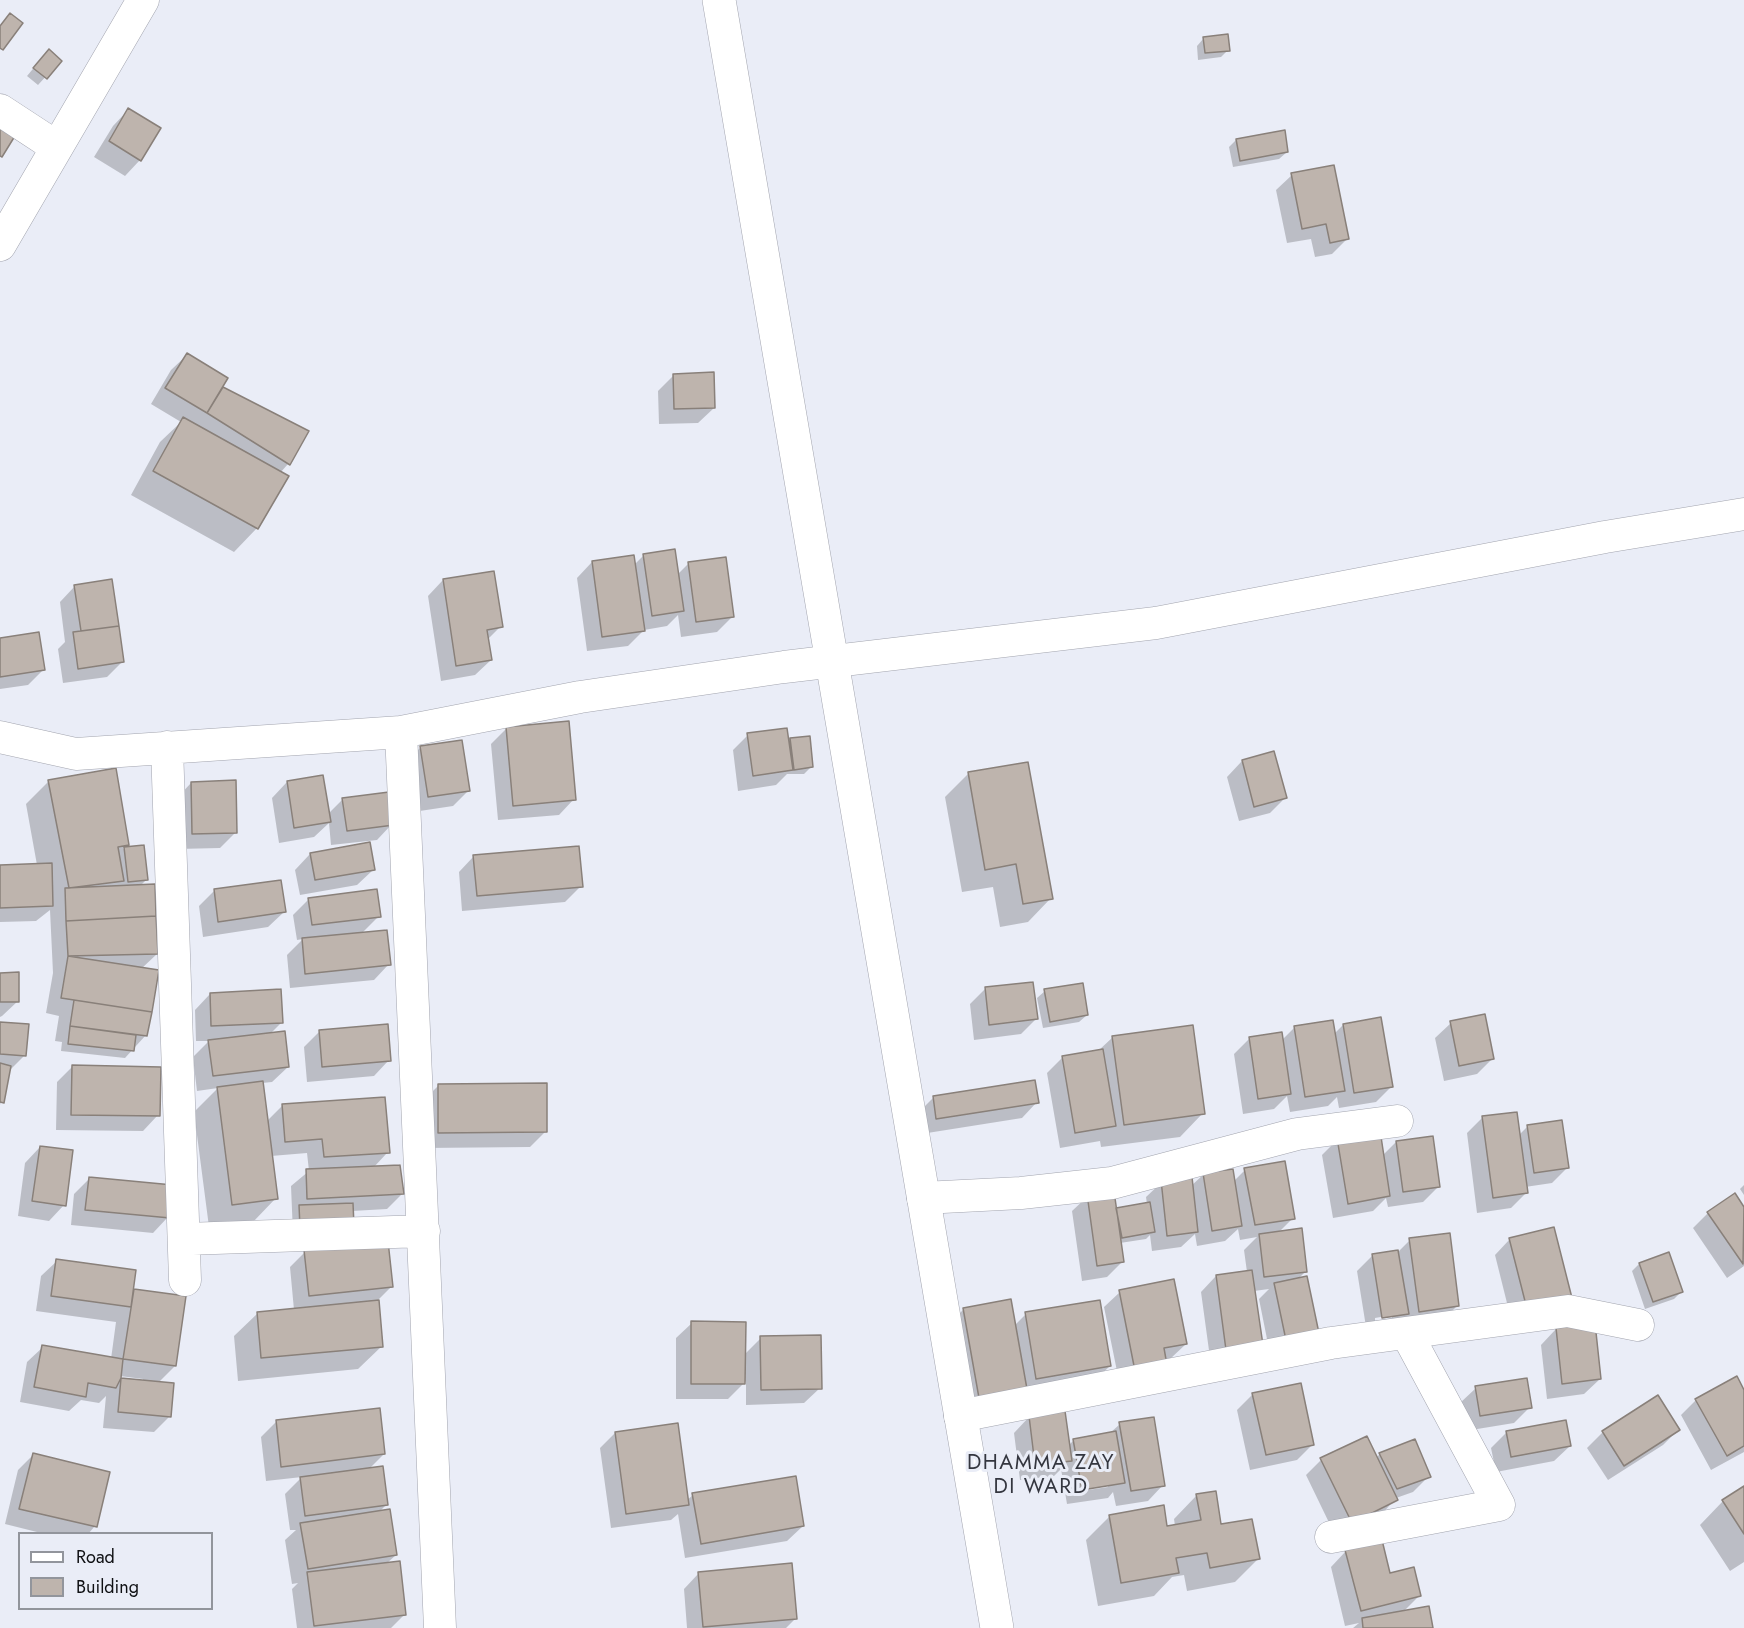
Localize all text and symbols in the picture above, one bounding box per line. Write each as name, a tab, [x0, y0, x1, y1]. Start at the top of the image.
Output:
district label: DHAMMA ZAY DI WARD	[967, 1451, 1115, 1501]
legend	[18, 1532, 213, 1610]
text: Road	[76, 1544, 115, 1570]
text: Building	[76, 1574, 139, 1600]

